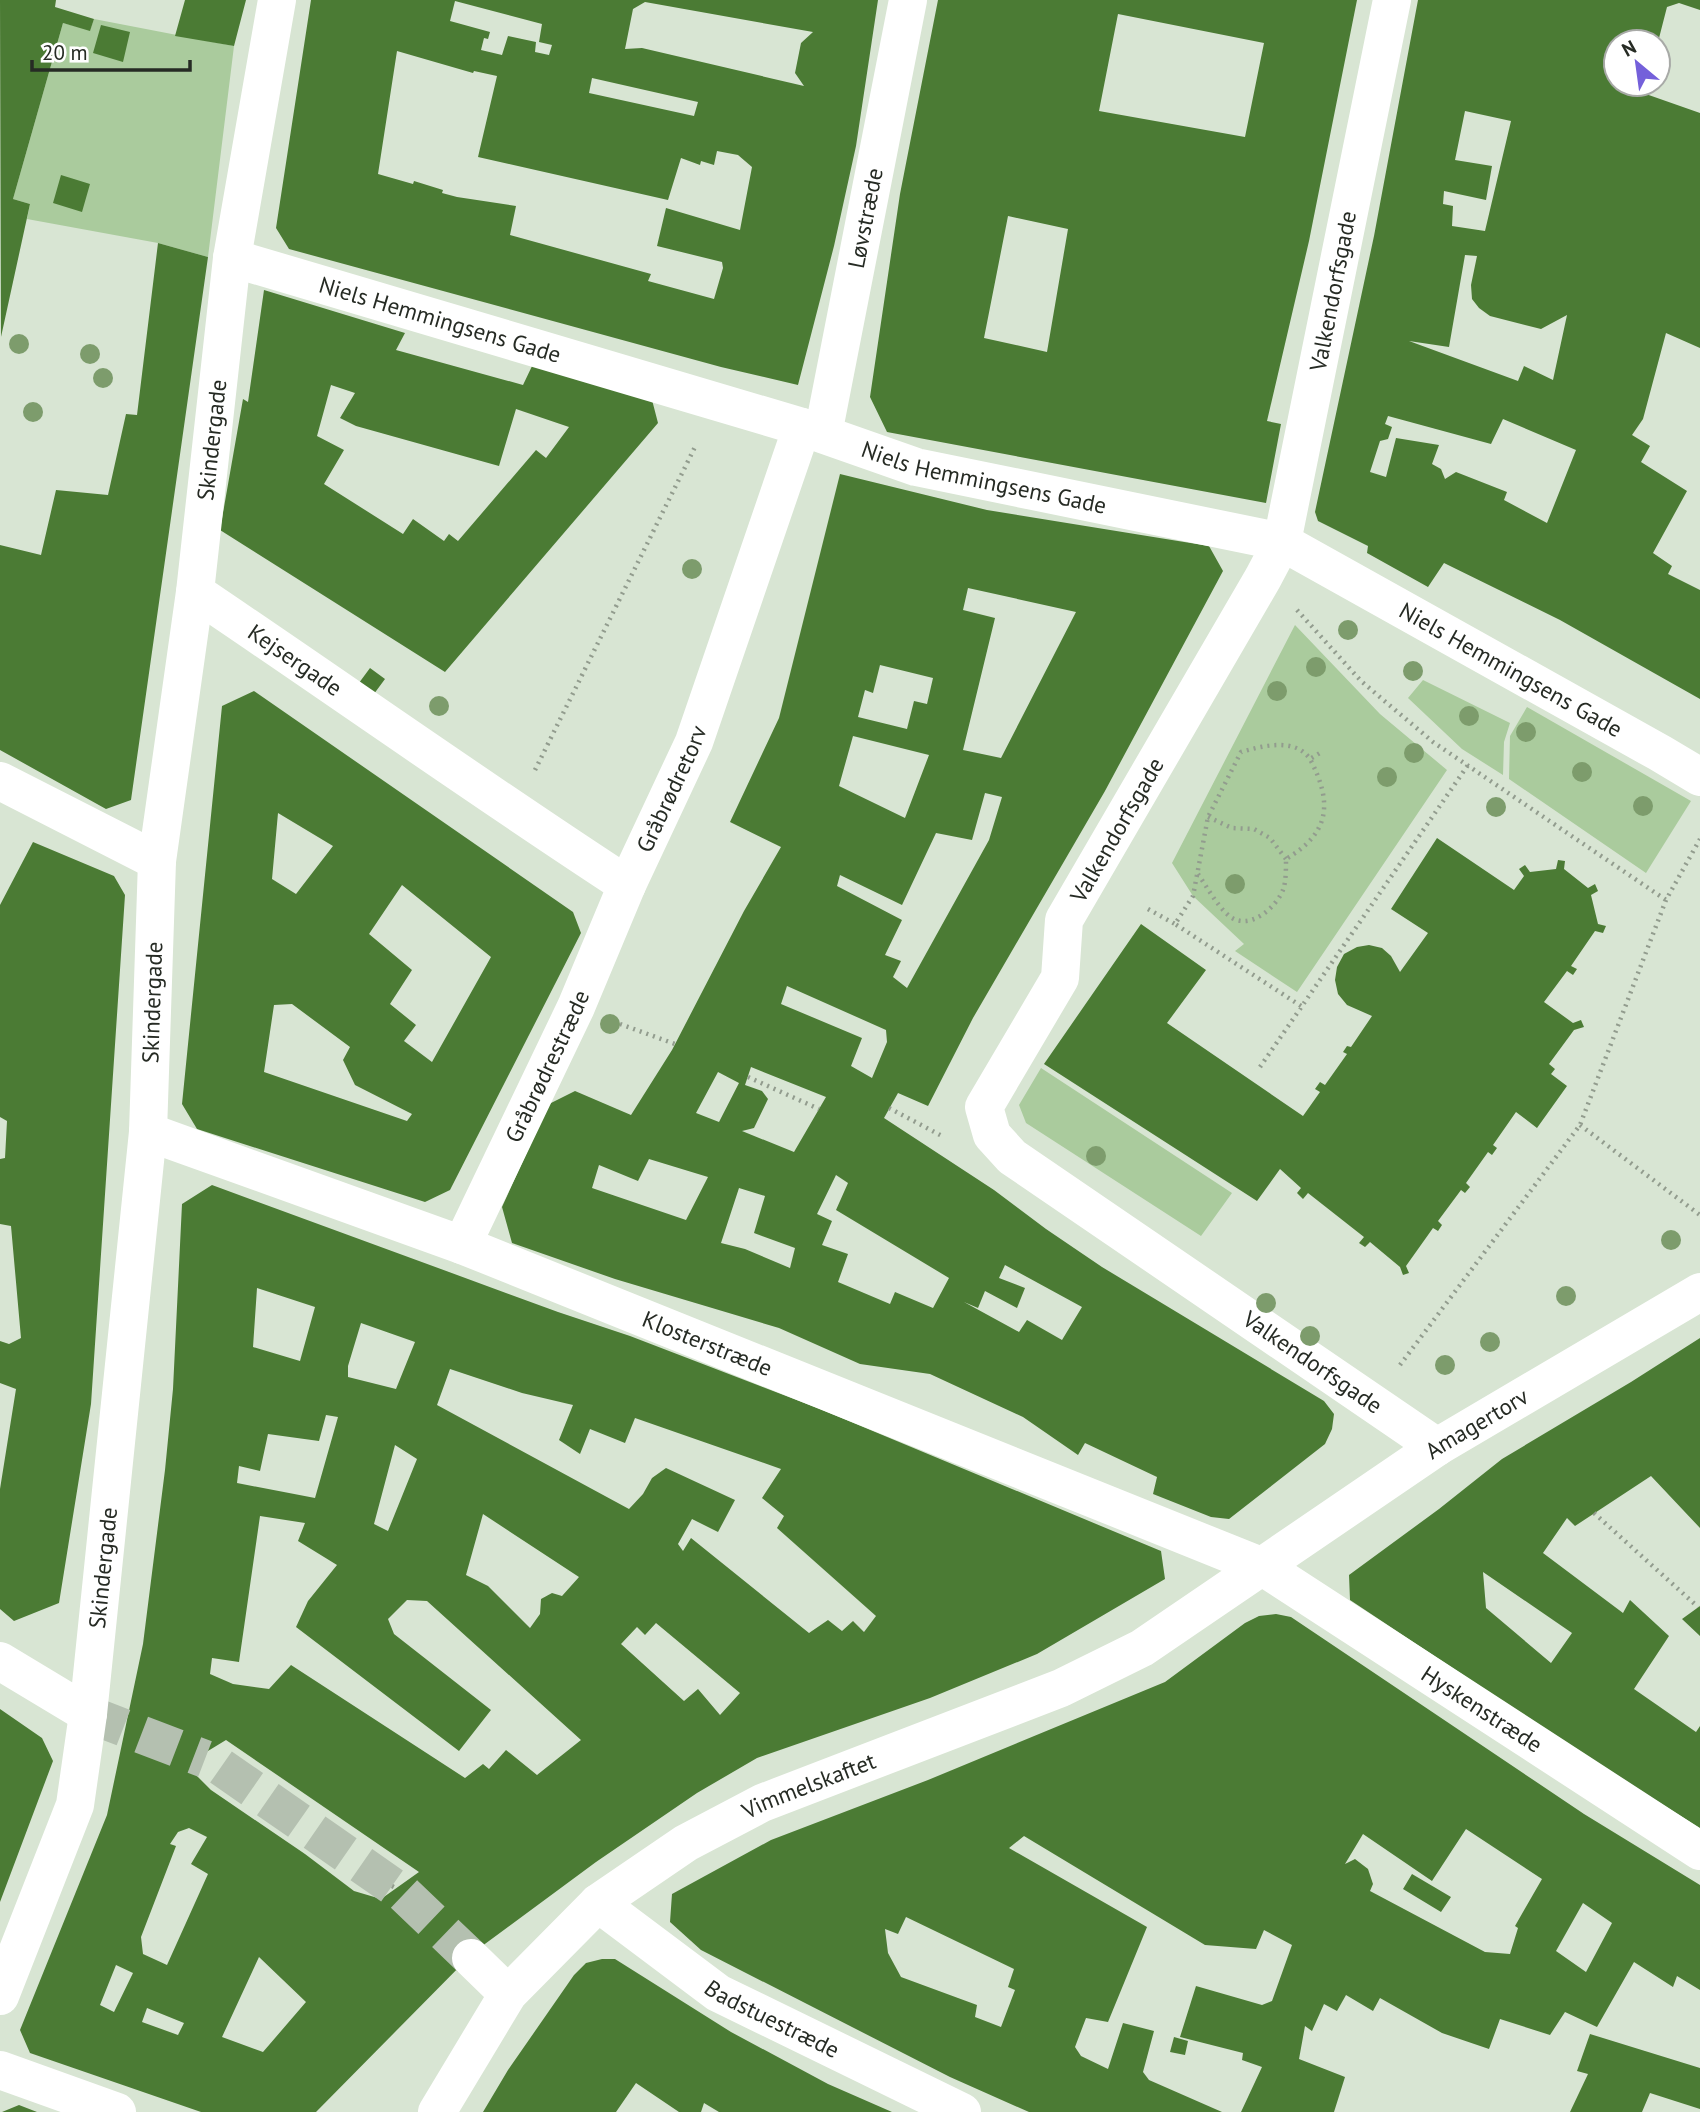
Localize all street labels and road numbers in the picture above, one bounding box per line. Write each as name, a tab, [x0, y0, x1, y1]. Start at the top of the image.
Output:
street label: Løvstræde	[841, 165, 889, 271]
street label: Valkendorfsgade	[1303, 208, 1362, 374]
street label: Niels Hemmingsens Gade	[316, 270, 565, 369]
street label: Skindergade	[190, 378, 232, 502]
street label: Niels Hemmingsens Gade	[858, 434, 1109, 520]
street label: Niels Hemmingsens Gade	[1394, 595, 1628, 743]
street label: Kejsergade	[243, 617, 348, 702]
street label: Gråbrødretorv	[629, 722, 713, 857]
street label: Valkendorfsgade	[1063, 752, 1170, 908]
street label: Skindergade	[135, 941, 168, 1064]
street label: Gråbrødrestræde	[498, 986, 595, 1147]
street label: Valkendorfsgade	[1237, 1303, 1388, 1419]
street label: Klosterstræde	[638, 1304, 777, 1382]
street label: Amagertorv	[1419, 1381, 1533, 1465]
street label: Skindergade	[82, 1506, 123, 1630]
street label: Hyskenstræde	[1416, 1659, 1548, 1759]
street label: Vimmelskaftet	[736, 1746, 880, 1825]
street label: Badstuestræde	[699, 1973, 844, 2064]

